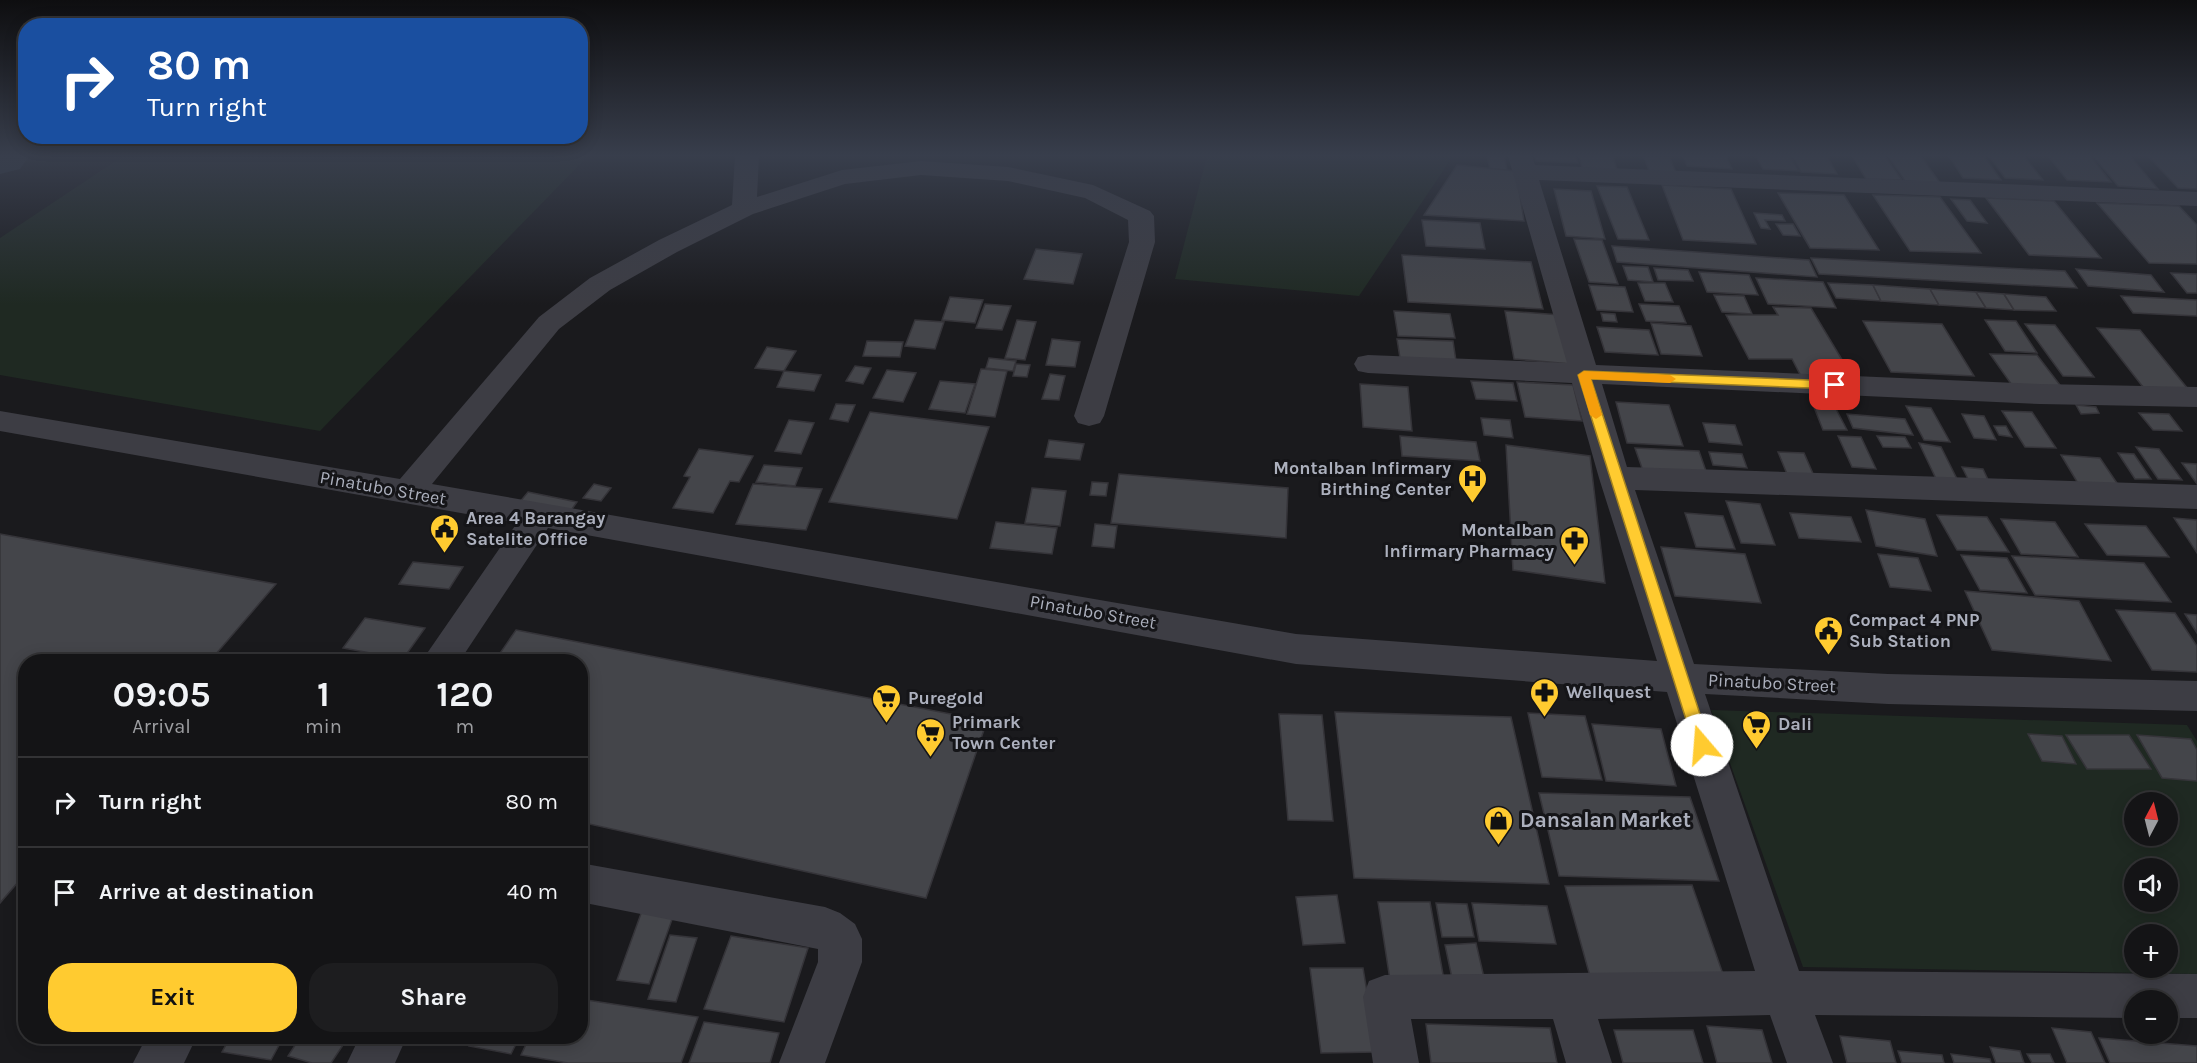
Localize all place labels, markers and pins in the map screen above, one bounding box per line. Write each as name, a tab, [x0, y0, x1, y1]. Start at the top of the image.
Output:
pin	[1809, 359, 1860, 410]
place label: Montalban Infirmary Birthing Center	[1273, 457, 1451, 500]
hospital icon: Montalban Infirmary Birthing Center	[1456, 462, 1488, 504]
place label: Area 4 Barangay Satelite Office	[466, 507, 605, 550]
public building icon: Area 4 Barangay Satelite Office	[429, 512, 461, 554]
place label: Montalban Infirmary Pharmacy	[1384, 519, 1554, 562]
pharmacy icon: Montalban Infirmary Pharmacy	[1559, 524, 1591, 566]
place label: Compact 4 PNP Sub Station	[1849, 609, 1979, 652]
public building icon: Compact 4 PNP Sub Station	[1812, 614, 1844, 656]
pharmacy icon: Wellquest	[1529, 676, 1561, 718]
place label: Wellquest	[1566, 681, 1651, 703]
supermarket icon: Puregold	[871, 682, 903, 724]
place label: Puregold	[908, 687, 984, 709]
supermarket icon: Dali	[1741, 708, 1773, 750]
place label: Primark Town Center	[952, 711, 1055, 754]
place label: Dali	[1778, 713, 1812, 735]
supermarket icon: Primark Town Center	[915, 716, 947, 758]
shop icon: Dansalan Market	[1483, 804, 1515, 846]
place label: Dansalan Market	[1520, 808, 1691, 832]

